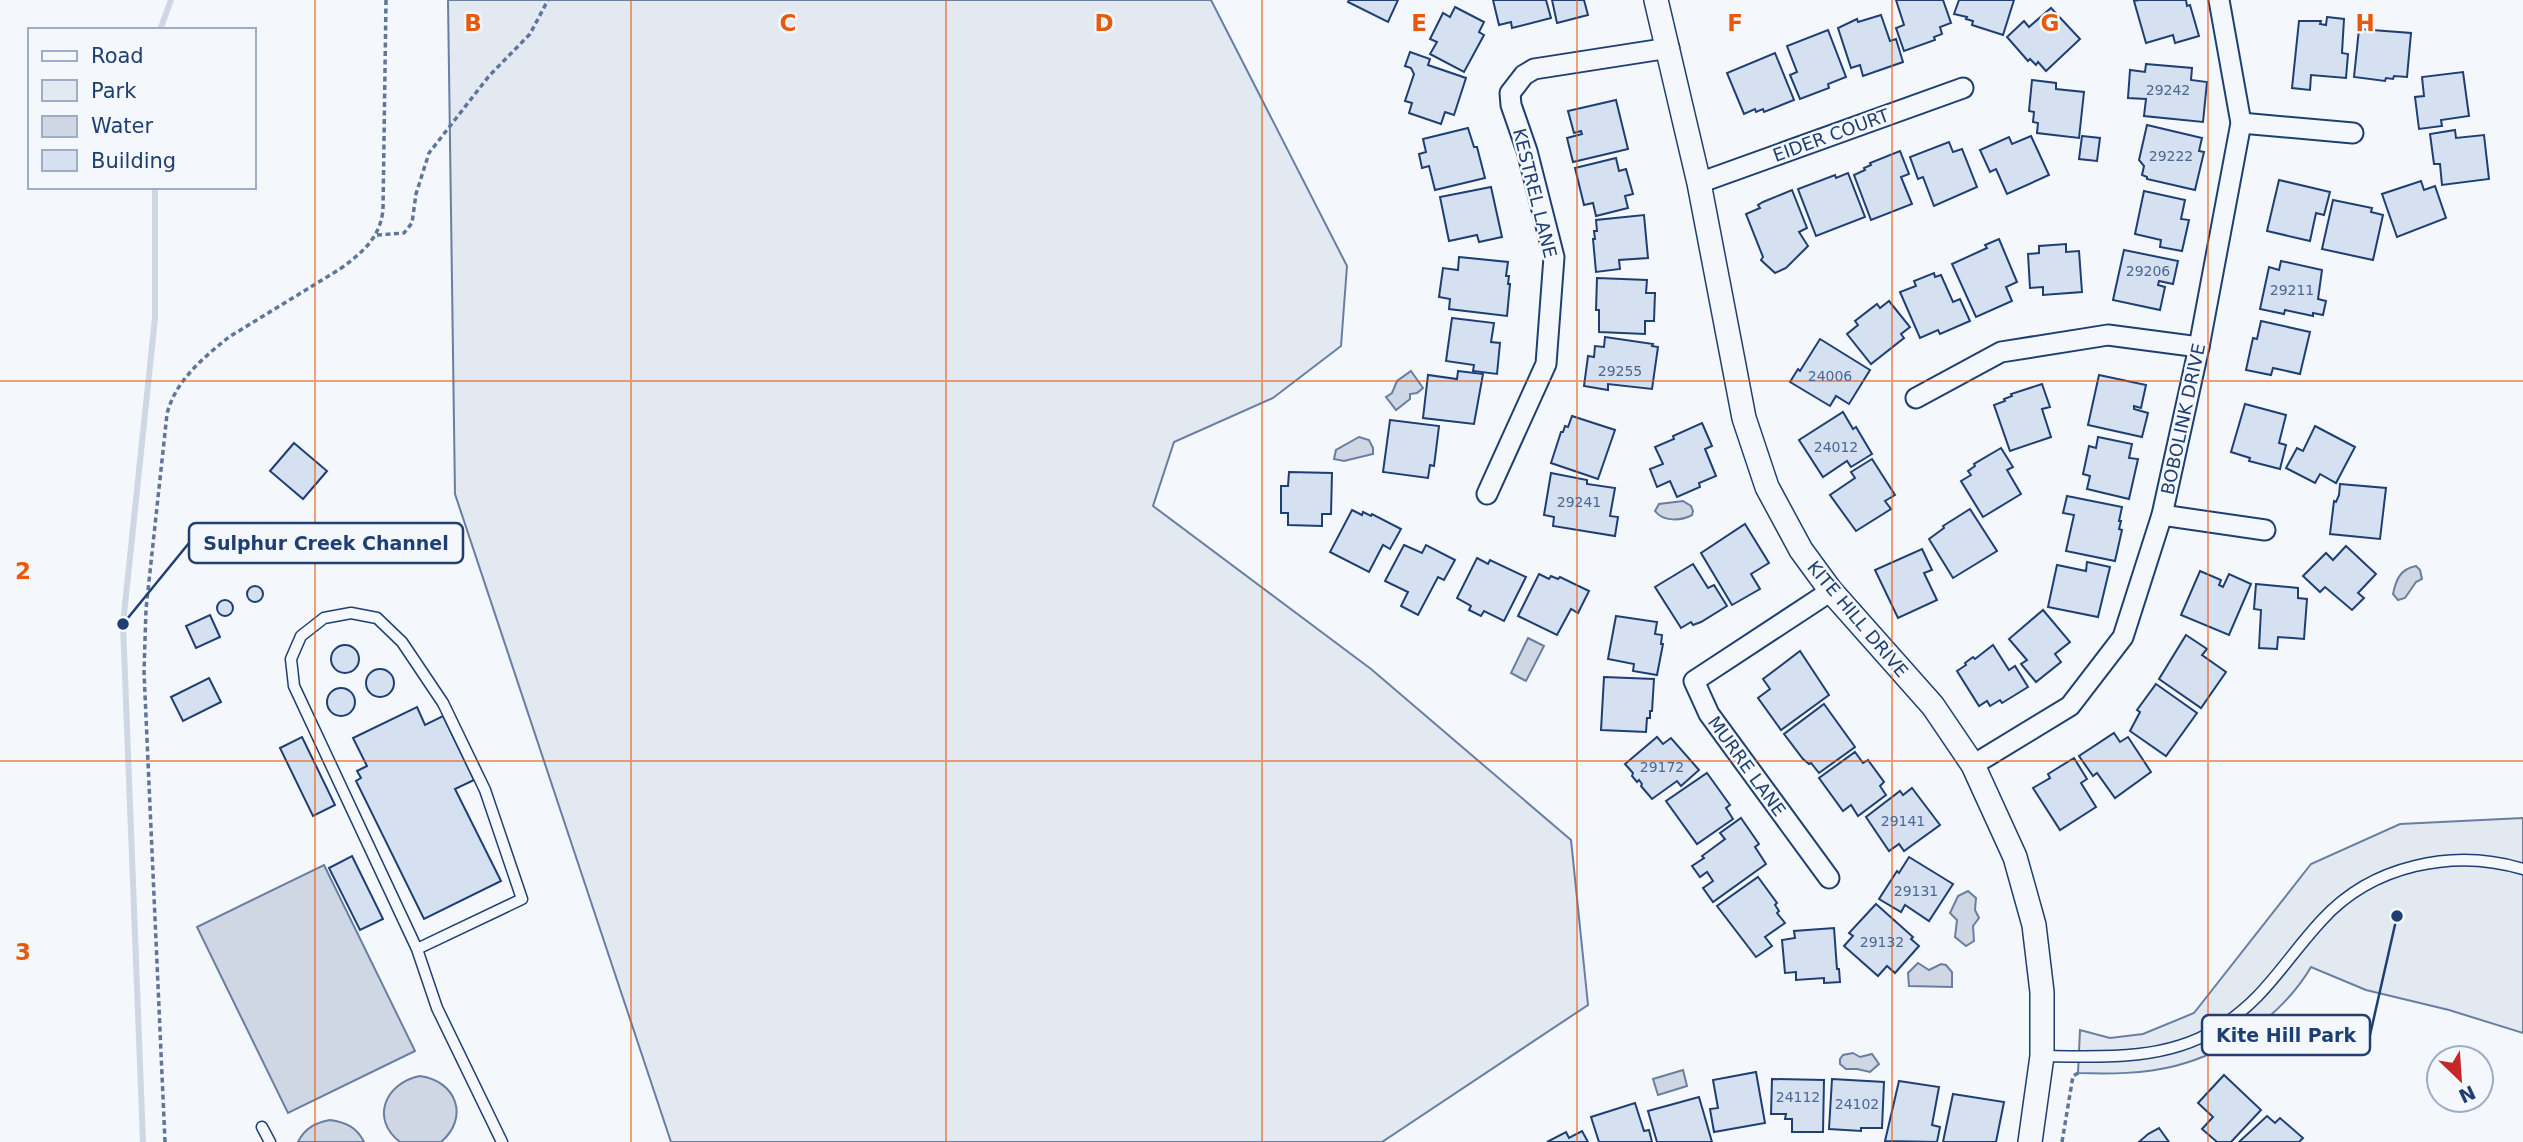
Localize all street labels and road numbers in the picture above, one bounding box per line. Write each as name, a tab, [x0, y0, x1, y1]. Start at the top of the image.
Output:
street label: EIDER COURT	[1770, 104, 1893, 166]
street label: KESTREL LANE	[1509, 126, 1561, 260]
street label: BOBOLINK DRIVE	[2157, 341, 2209, 497]
street label: KITE HILL DRIVE	[1803, 557, 1913, 681]
street label: MURRE LANE	[1704, 712, 1790, 820]

